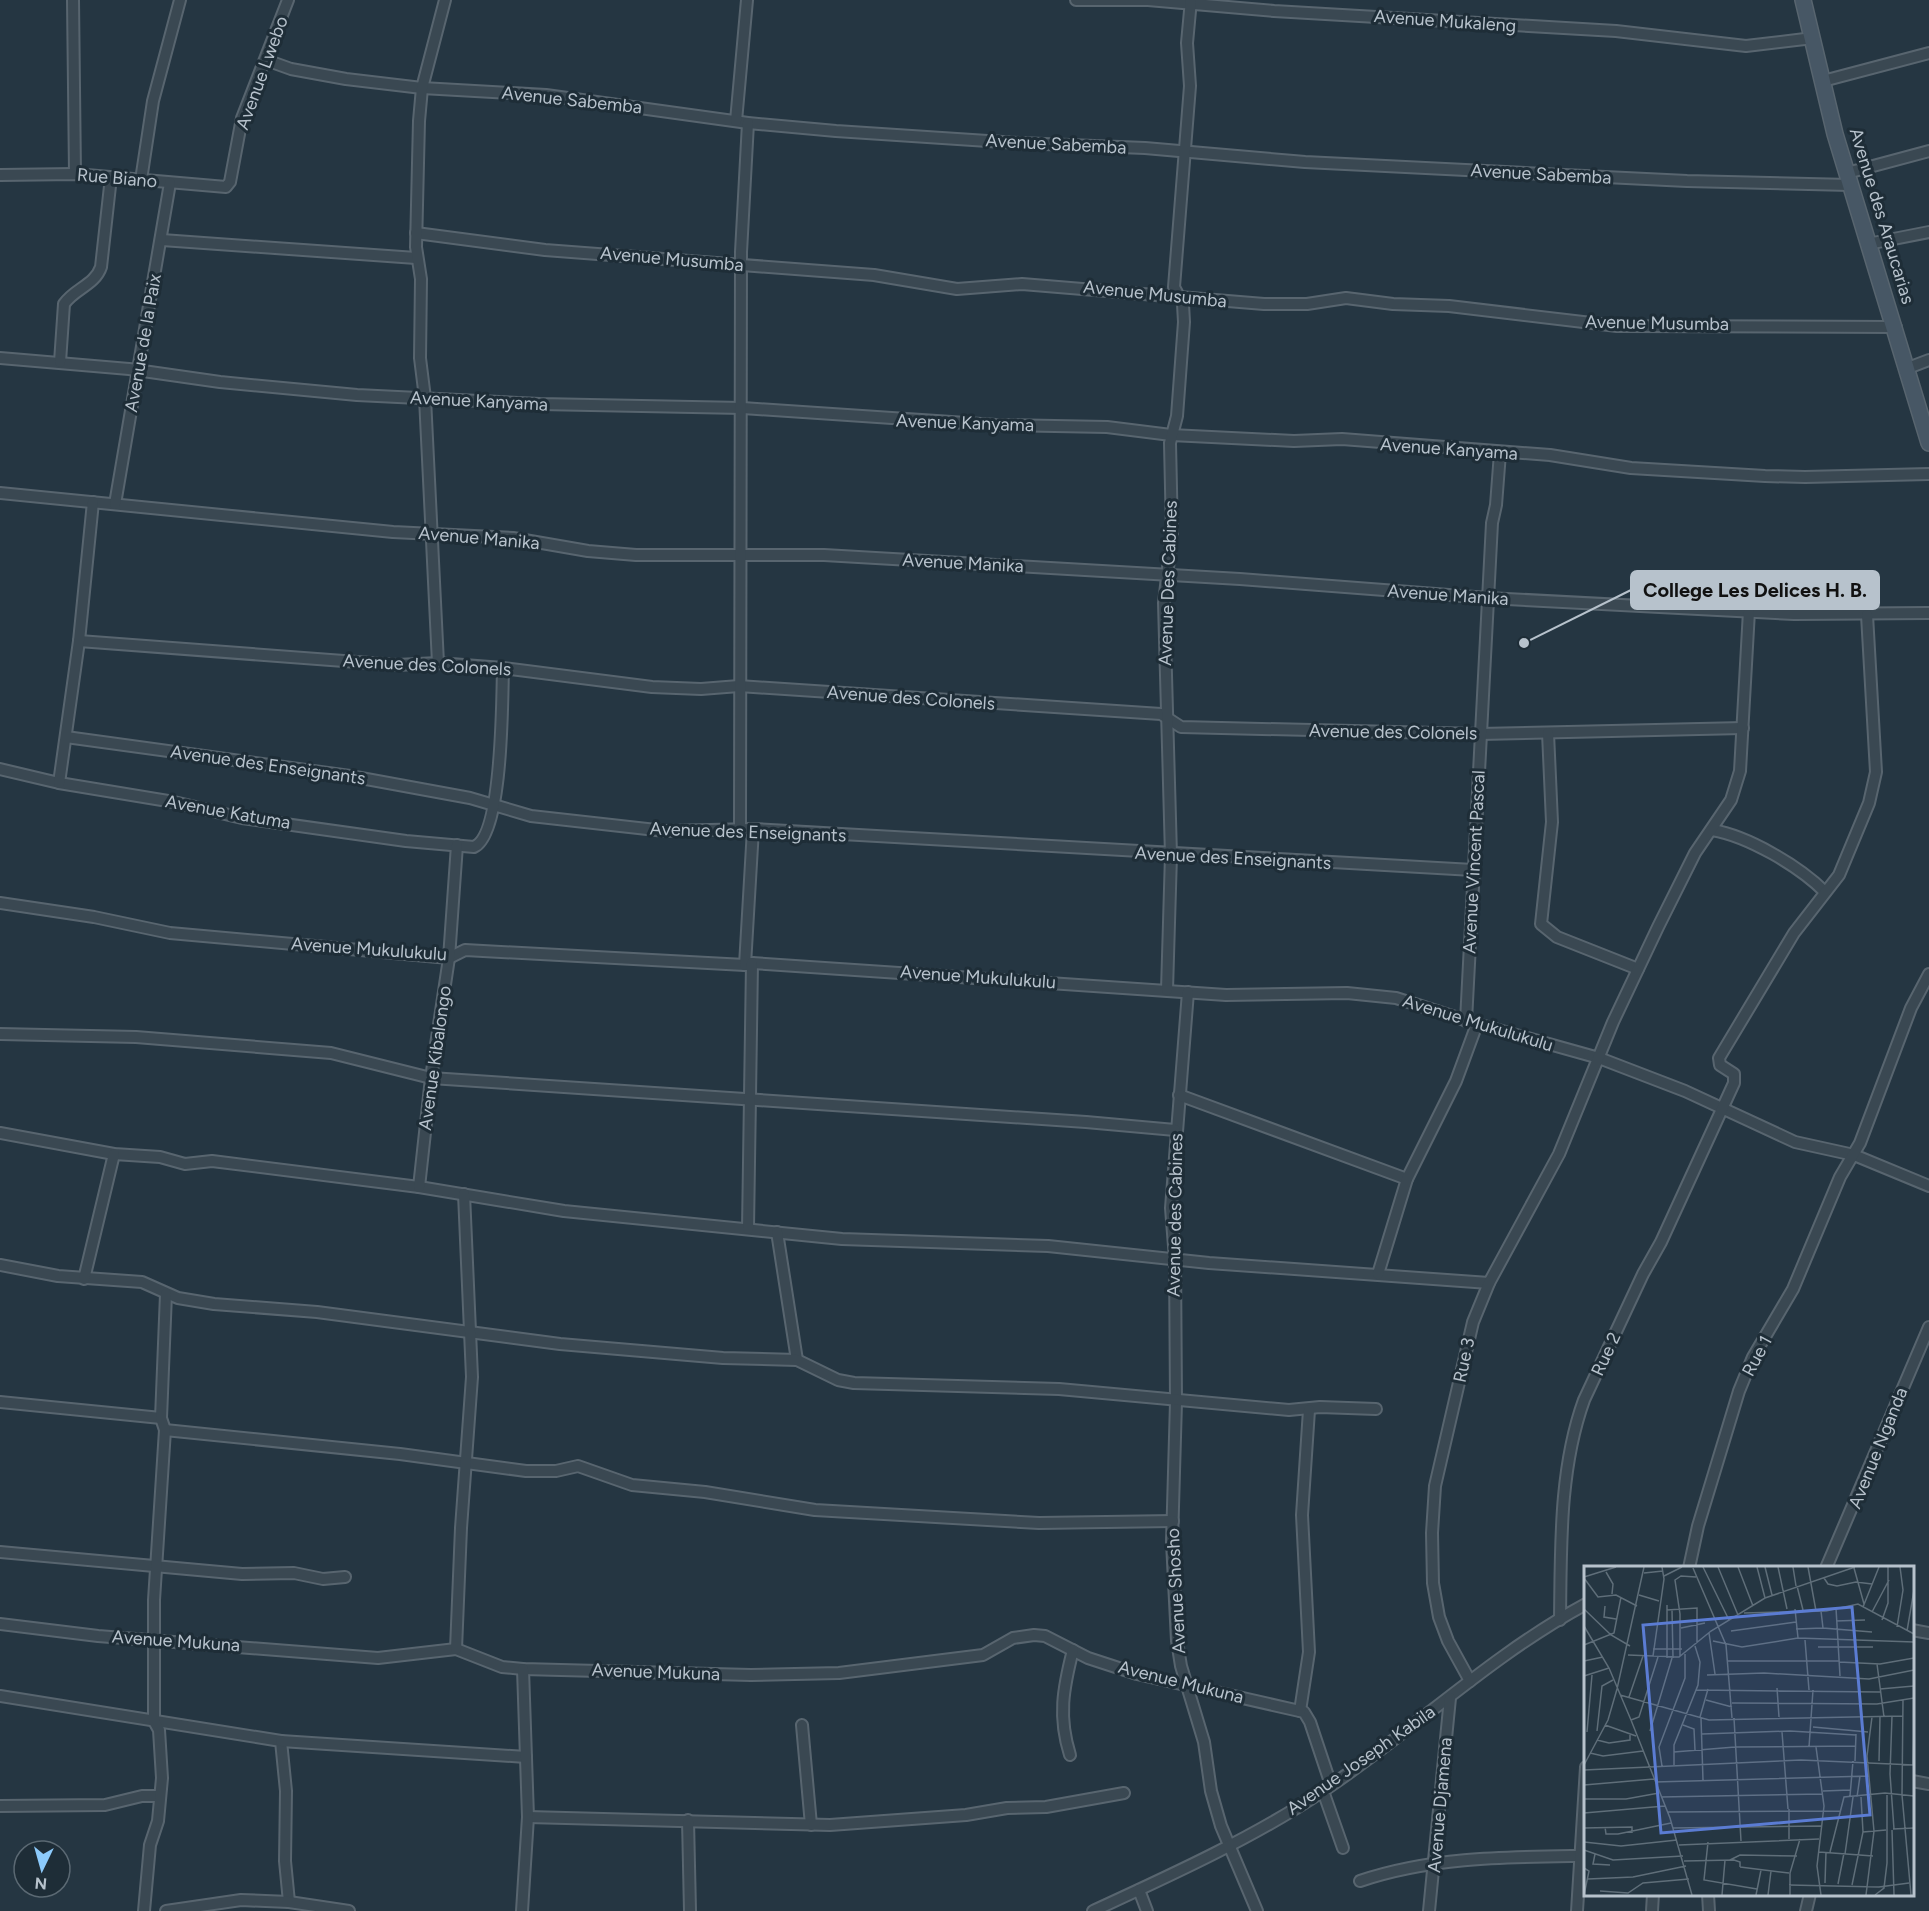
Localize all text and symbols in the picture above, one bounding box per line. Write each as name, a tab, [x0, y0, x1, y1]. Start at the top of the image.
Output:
street label: Avenue Mukaleng	[1373, 5, 1517, 37]
street label: Avenue Lwebo	[231, 13, 293, 133]
street label: Avenue Sabemba	[501, 82, 643, 118]
street label: Avenue des Araucarias	[1845, 125, 1919, 307]
street label: Avenue Sabemba	[985, 129, 1127, 159]
street label: Avenue Sabemba	[1470, 159, 1612, 189]
street label: Rue Biano	[76, 164, 158, 192]
street label: Avenue Musumba	[599, 242, 745, 276]
street label: Avenue de la Paix	[120, 272, 166, 414]
street label: Avenue Musumba	[1082, 276, 1228, 312]
street label: Avenue Musumba	[1585, 311, 1729, 335]
street label: Avenue Kanyama	[409, 386, 549, 416]
street label: Avenue Kanyama	[896, 410, 1034, 436]
street label: Avenue Kanyama	[1379, 433, 1519, 465]
street label: Avenue Des Cabines	[1154, 500, 1182, 666]
street label: Avenue Manika	[417, 522, 541, 554]
street label: Avenue Manika	[902, 549, 1024, 577]
callout: College Les Delices H. B.	[1631, 571, 1879, 609]
text: College Les Delices H. B.	[1643, 578, 1867, 602]
street label: Avenue Manika	[1387, 580, 1509, 610]
street label: Avenue des Colonels	[342, 650, 512, 680]
street label: Avenue des Colonels	[826, 681, 996, 715]
street label: Avenue des Colonels	[1309, 720, 1477, 744]
street label: Avenue des Enseignants	[169, 740, 367, 790]
street label: Avenue Vincent Pascal	[1458, 770, 1490, 954]
street label: Avenue Katuma	[164, 790, 292, 834]
street label: Avenue des Enseignants	[649, 818, 847, 846]
street label: Avenue des Enseignants	[1134, 842, 1332, 874]
street label: Avenue Mukulukulu	[290, 933, 448, 965]
street label: Avenue Mukulukulu	[899, 961, 1057, 993]
street label: Avenue Kibalongo	[414, 984, 456, 1132]
street label: Avenue Mukulukulu	[1400, 990, 1556, 1056]
street label: Avenue des Cabines	[1163, 1133, 1187, 1297]
street label: Rue 2	[1586, 1329, 1626, 1379]
street label: Rue 1	[1737, 1332, 1777, 1380]
street label: Rue 3	[1449, 1336, 1479, 1384]
street label: Avenue Nganda	[1844, 1384, 1912, 1512]
street label: Avenue Shosho	[1162, 1528, 1190, 1654]
inset map	[1584, 1566, 1914, 1896]
street label: Avenue Mukuna	[111, 1626, 241, 1656]
street label: Avenue Mukuna	[1116, 1656, 1246, 1708]
street label: Avenue Mukuna	[591, 1659, 721, 1685]
street label: Avenue Joseph Kabila	[1283, 1700, 1439, 1820]
street label: Avenue Djamena	[1423, 1736, 1457, 1874]
north arrow	[12, 1839, 72, 1899]
text: N	[34, 1873, 48, 1893]

